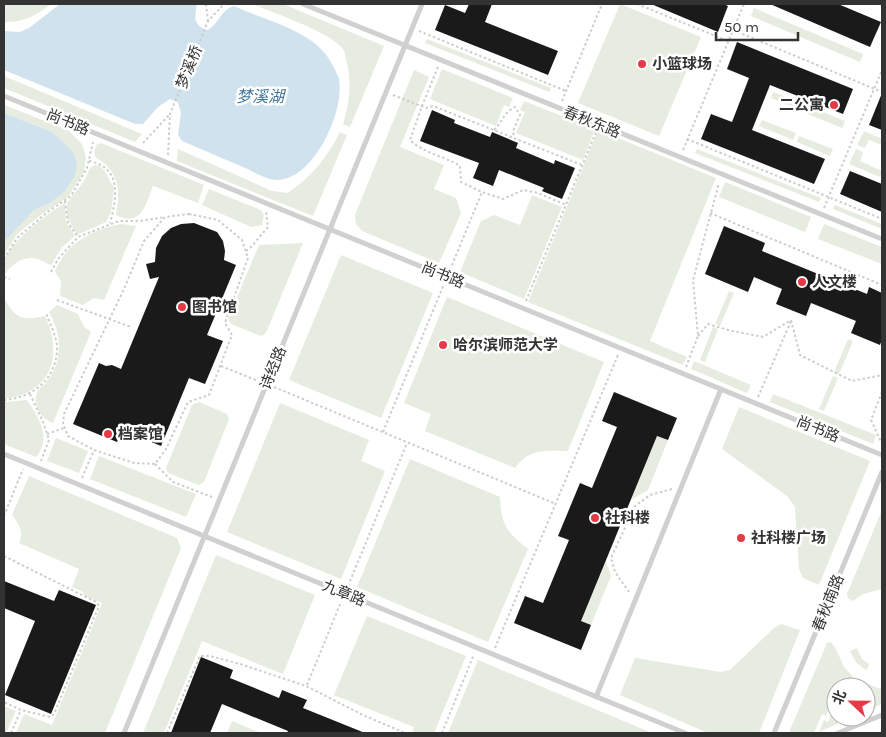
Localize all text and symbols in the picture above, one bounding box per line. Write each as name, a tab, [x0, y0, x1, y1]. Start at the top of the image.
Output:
scale bar	[716, 10, 798, 42]
text: 50 m	[724, 18, 759, 36]
street label: 梦溪桥	[172, 43, 206, 91]
place label: 小篮球场	[652, 55, 712, 73]
marker: 小篮球场	[636, 58, 648, 70]
water label: 梦溪湖	[236, 87, 287, 106]
place label: 二公寓	[779, 96, 824, 114]
marker: 二公寓	[828, 99, 840, 111]
street label: 春秋东路	[561, 102, 623, 142]
street label: 尚书路	[44, 105, 92, 139]
street label: 尚书路	[419, 258, 467, 292]
place label: 人文楼	[812, 273, 857, 291]
marker: 人文楼	[796, 276, 808, 288]
place label: 图书馆	[192, 298, 237, 316]
marker: 图书馆	[176, 301, 188, 313]
place label: 哈尔滨师范大学	[453, 336, 558, 354]
marker: 哈尔滨师范大学	[437, 339, 449, 351]
street label: 诗经路	[256, 344, 290, 392]
street label: 尚书路	[794, 412, 842, 446]
place label: 档案馆	[118, 425, 163, 443]
marker: 档案馆	[102, 428, 114, 440]
place label: 社科楼	[605, 509, 650, 527]
marker: 社科楼	[589, 512, 601, 524]
place label: 社科楼广场	[751, 529, 826, 547]
marker: 社科楼广场	[735, 532, 747, 544]
street label: 春秋南路	[808, 572, 848, 634]
street label: 九章路	[320, 576, 368, 610]
north arrow	[826, 677, 876, 727]
text: 北	[829, 688, 850, 707]

